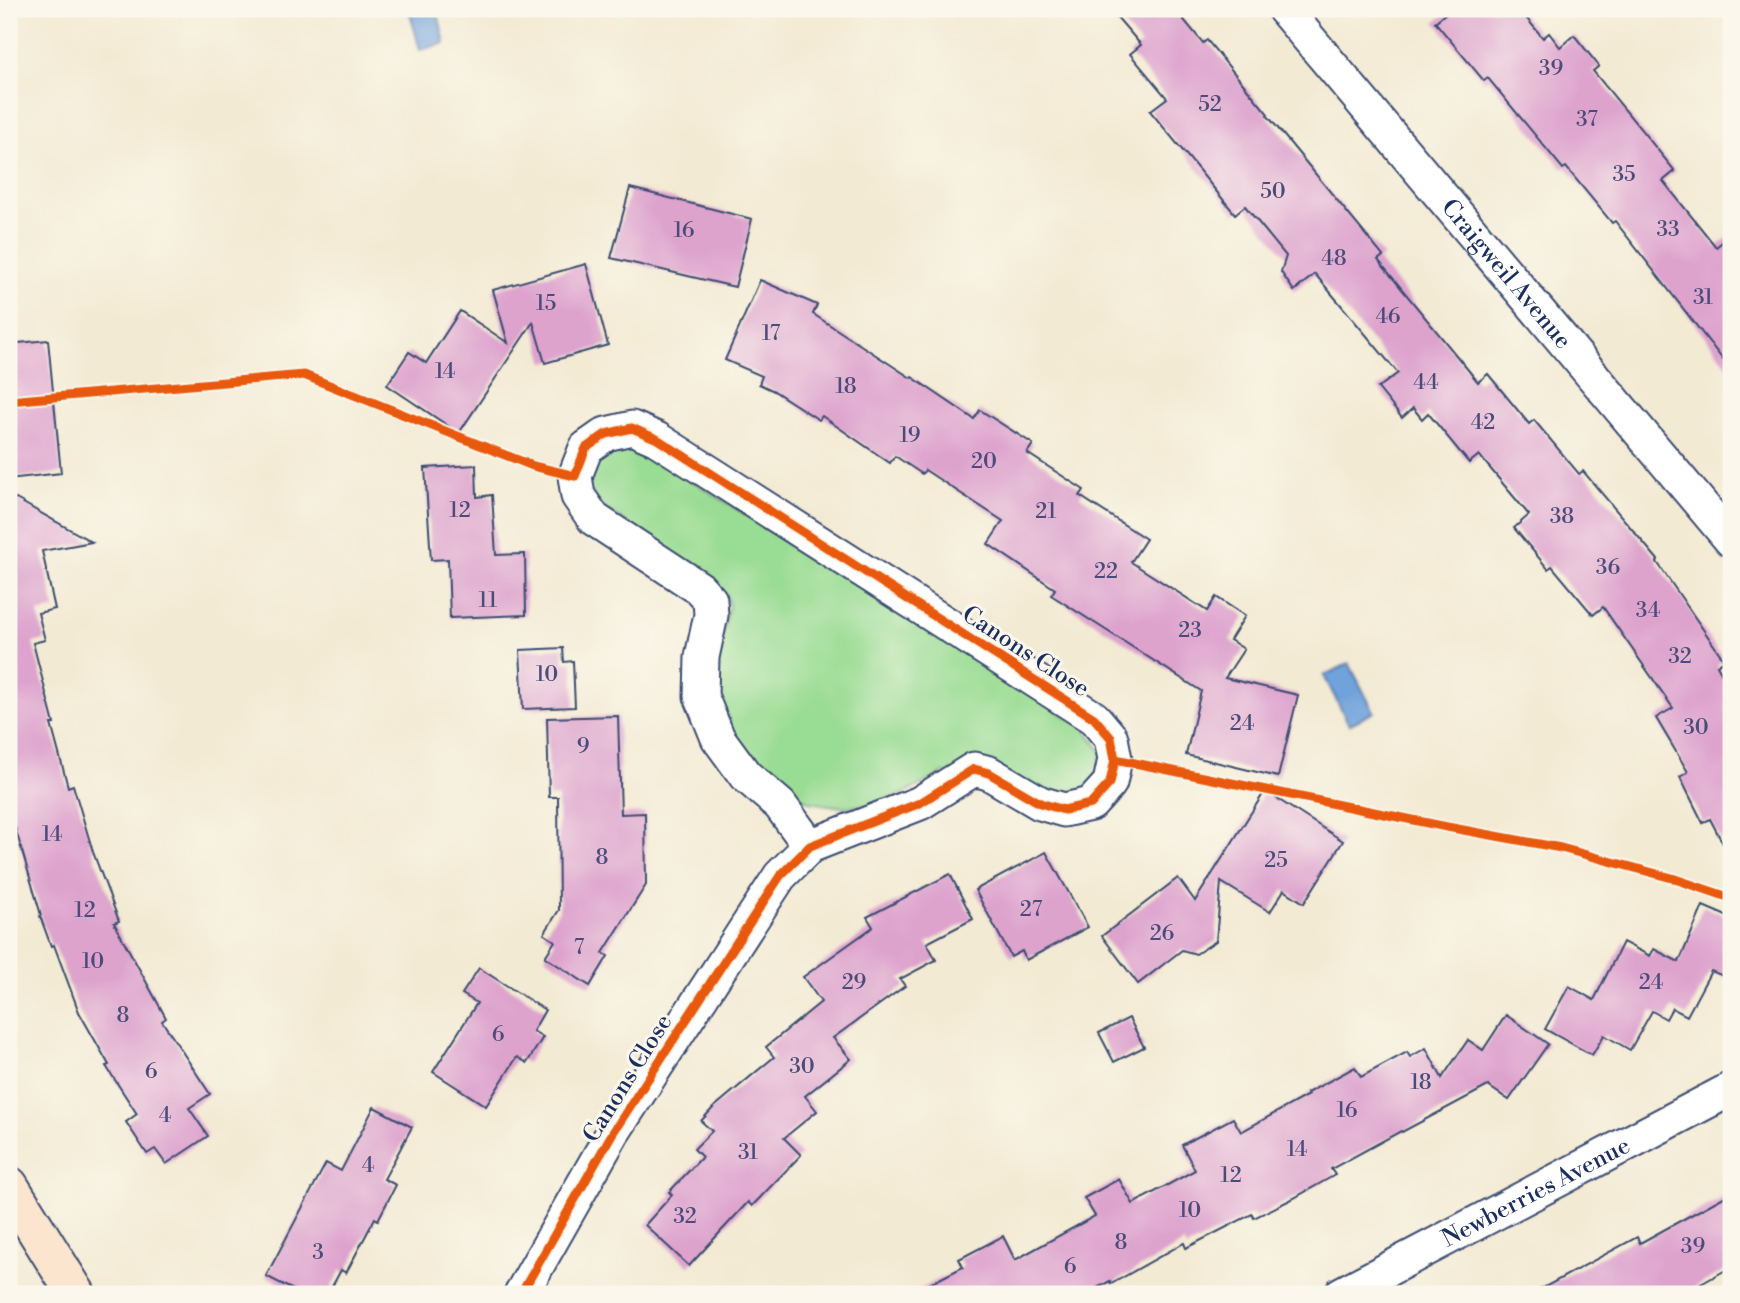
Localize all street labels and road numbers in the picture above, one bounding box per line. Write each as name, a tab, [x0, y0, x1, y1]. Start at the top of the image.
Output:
street label: Craigweil Avenue	[1434, 193, 1578, 356]
street label: Canons Close	[956, 600, 1095, 704]
street label: Canons Close	[576, 1009, 679, 1148]
street label: Newberries Avenue	[1437, 1131, 1635, 1254]

